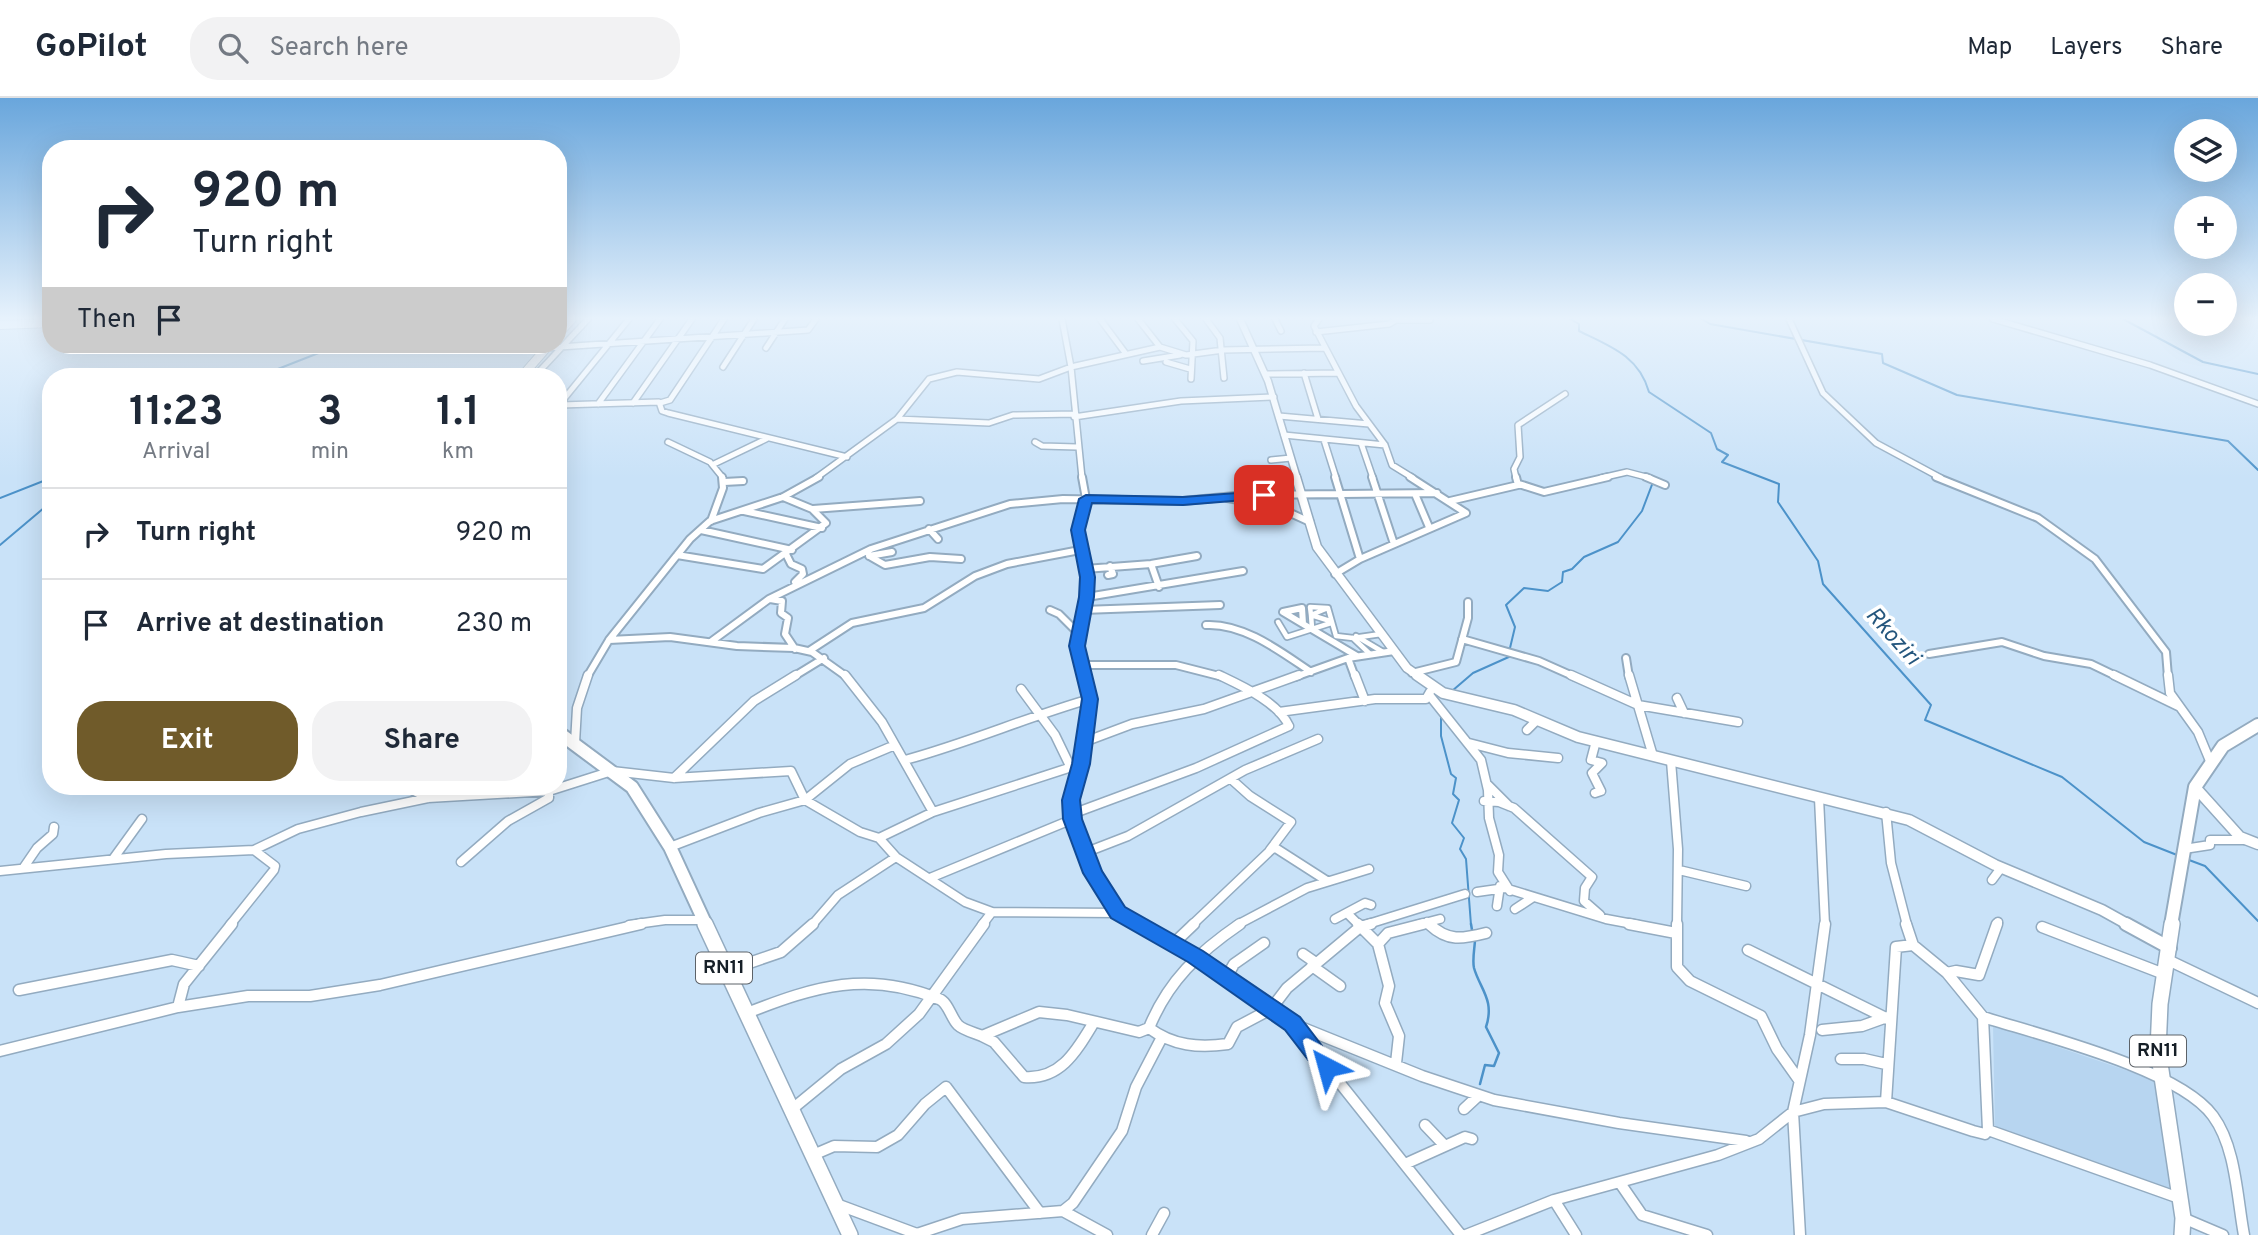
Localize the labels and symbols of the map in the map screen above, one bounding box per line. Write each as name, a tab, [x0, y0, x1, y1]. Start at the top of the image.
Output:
pin	[1234, 465, 1294, 525]
water label: Rkoziri	[1858, 602, 1927, 673]
road number: RN11	[696, 953, 752, 984]
position arrow	[1290, 1030, 1364, 1104]
road number: RN11	[2130, 1035, 2186, 1066]

